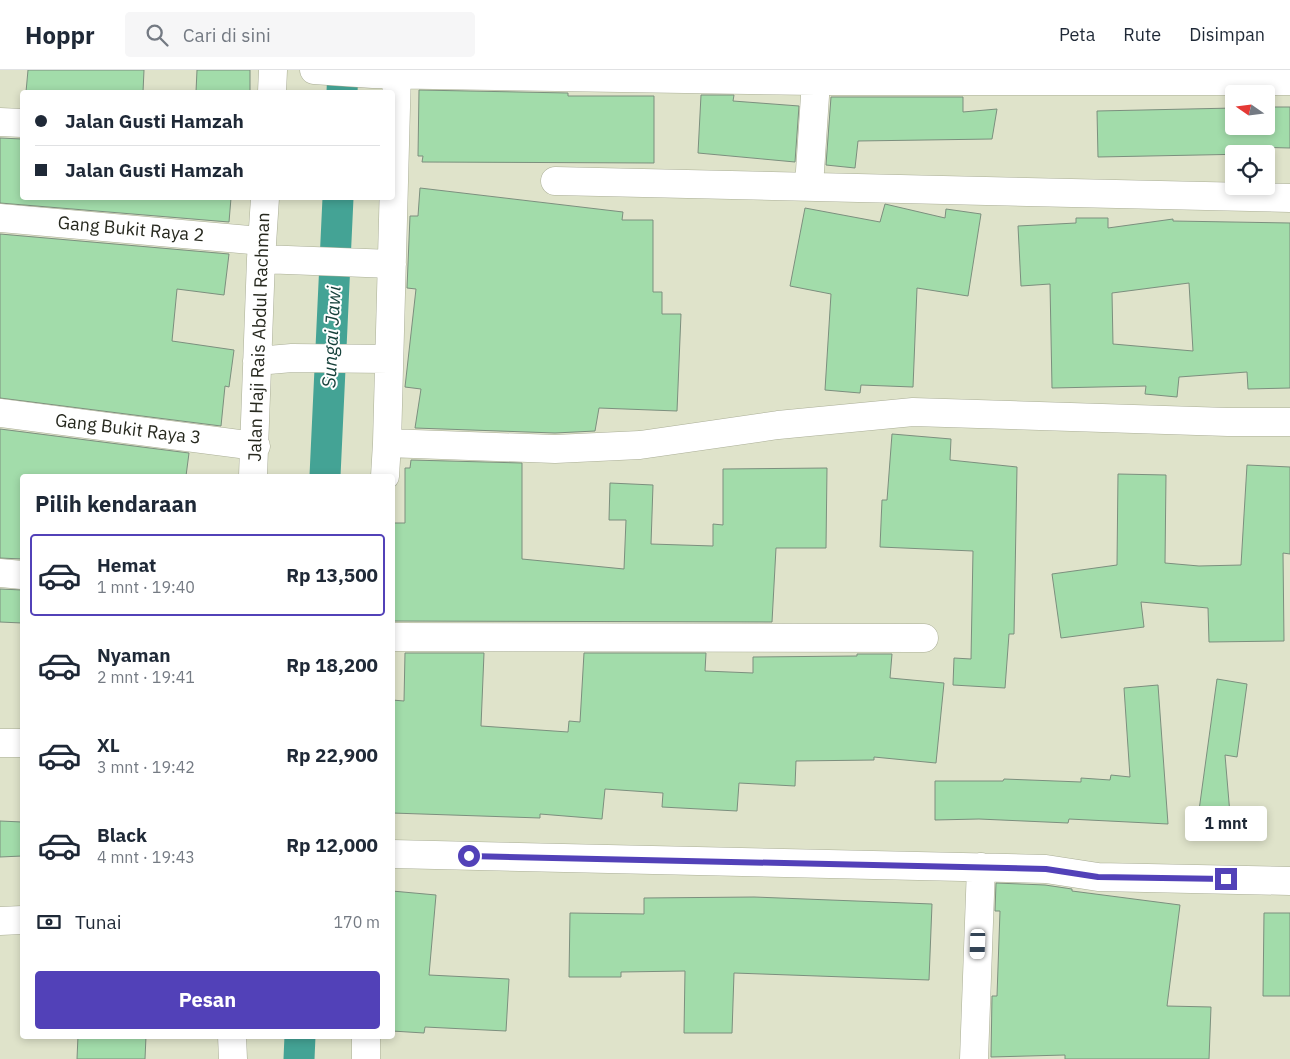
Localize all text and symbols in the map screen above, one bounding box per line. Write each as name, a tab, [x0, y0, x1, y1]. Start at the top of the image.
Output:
search box	[125, 12, 475, 57]
text: Hoppr	[25, 19, 95, 51]
icon: search	[143, 21, 171, 49]
text: Cari di sini	[183, 23, 271, 47]
text: Peta	[1059, 23, 1095, 46]
text: Rute	[1123, 23, 1161, 46]
text: Disimpan	[1189, 23, 1265, 46]
north arrow	[1225, 85, 1275, 135]
map controls	[1225, 85, 1275, 195]
text: Jalan Gusti Hamzah	[65, 109, 244, 133]
button: locate	[1225, 145, 1275, 195]
text: Jalan Gusti Hamzah	[65, 158, 244, 182]
street label: Gang Bukit Raya 2	[57, 211, 205, 246]
street label: Jalan Haji Rais Abdul Rachman	[243, 212, 274, 462]
water label: Sungai Jawi	[316, 284, 346, 389]
street label: Gang Bukit Raya 3	[54, 408, 202, 449]
text: Pilih kendaraan	[35, 489, 197, 518]
icon: car	[37, 553, 82, 598]
text: Hemat	[97, 553, 156, 577]
text: Rp 13,500	[286, 563, 378, 587]
text: 1 mnt · 19:40	[97, 577, 195, 597]
icon: car	[37, 643, 82, 688]
text: Nyaman	[97, 643, 171, 667]
text: Rp 18,200	[286, 653, 378, 677]
text: 2 mnt · 19:41	[97, 667, 195, 687]
icon: car	[37, 733, 82, 778]
text: XL	[97, 733, 120, 757]
text: Rp 22,900	[286, 743, 378, 767]
text: 3 mnt · 19:42	[97, 757, 195, 777]
callout: 1 mnt	[1185, 806, 1267, 842]
text: 1 mnt	[1204, 813, 1248, 833]
icon: car	[37, 823, 82, 868]
text: Black	[97, 823, 147, 847]
text: Rp 12,000	[286, 833, 378, 857]
route start	[458, 845, 480, 867]
text: 4 mnt · 19:43	[97, 847, 195, 867]
route end	[1215, 868, 1237, 890]
icon: cash	[35, 908, 63, 936]
text: Tunai	[75, 910, 121, 934]
text: 170 m	[333, 912, 380, 932]
car	[969, 929, 986, 959]
button: Pesan	[35, 971, 380, 1029]

